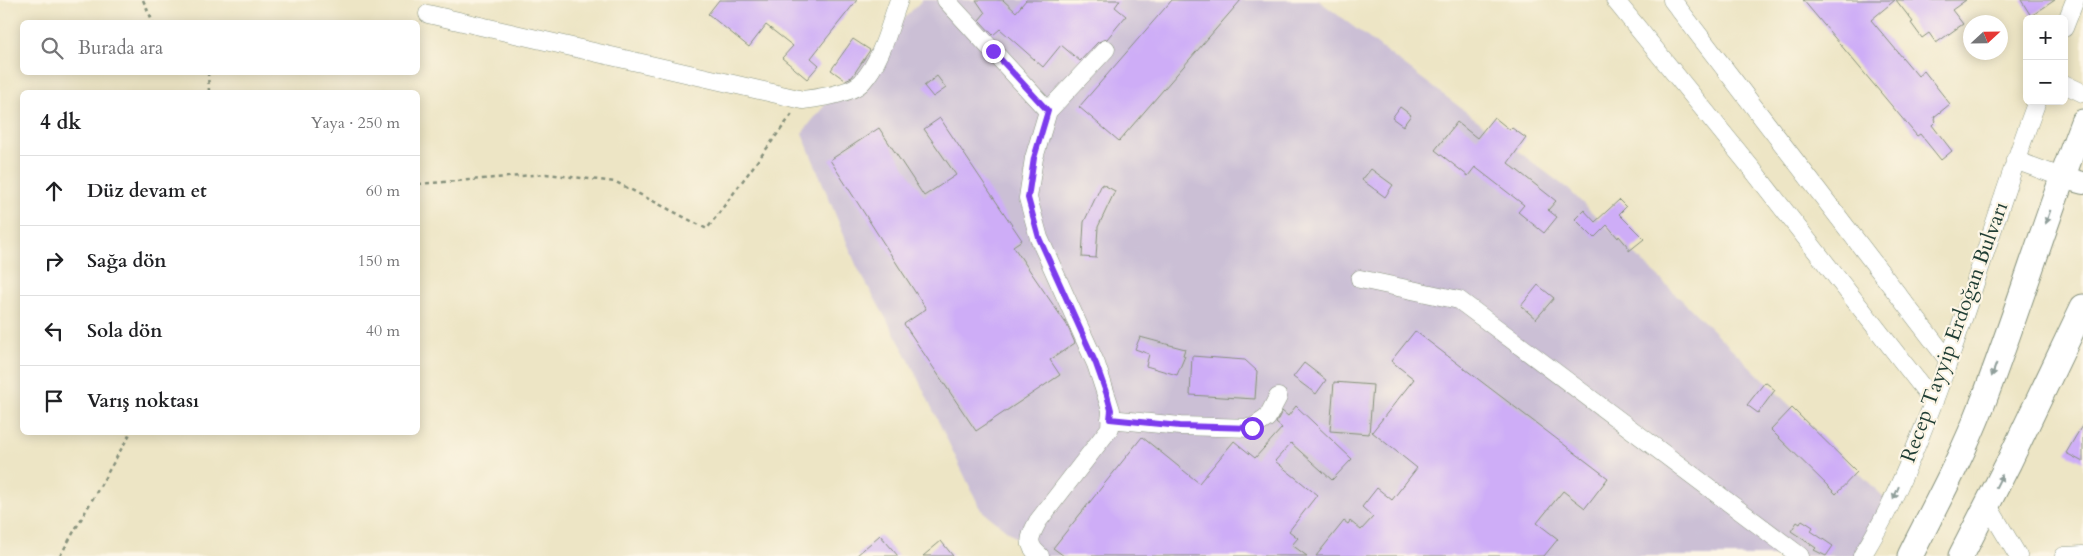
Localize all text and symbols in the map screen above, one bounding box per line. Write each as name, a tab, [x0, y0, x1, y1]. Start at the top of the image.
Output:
north arrow	[1963, 15, 2008, 60]
map controls	[2023, 15, 2068, 105]
button: +	[2023, 15, 2068, 60]
search box	[20, 20, 420, 75]
icon: search	[38, 34, 66, 62]
text: Burada ara	[78, 35, 163, 61]
route end	[982, 40, 1005, 63]
button: −	[2023, 60, 2068, 105]
text: 4 dk	[40, 108, 81, 137]
text: Yaya · 250 m	[311, 112, 400, 134]
icon: ahead	[40, 177, 68, 205]
text: Düz devam et	[87, 178, 207, 204]
text: 60 m	[366, 180, 400, 202]
street label: Recep Tayyip Erdoğan Bulvarı	[1894, 198, 2015, 467]
one-way arrow	[2044, 209, 2051, 224]
icon: right	[40, 247, 68, 275]
text: Sağa dön	[87, 248, 167, 274]
text: 150 m	[358, 250, 400, 272]
icon: left	[40, 317, 68, 345]
text: Sola dön	[87, 318, 162, 344]
text: 40 m	[366, 320, 400, 342]
one-way arrow	[1990, 363, 1998, 378]
icon: arrive	[40, 387, 68, 415]
text: Varış noktası	[87, 388, 199, 414]
route start	[1241, 417, 1264, 440]
one-way arrow	[1995, 474, 2003, 489]
one-way arrow	[1891, 486, 1899, 500]

